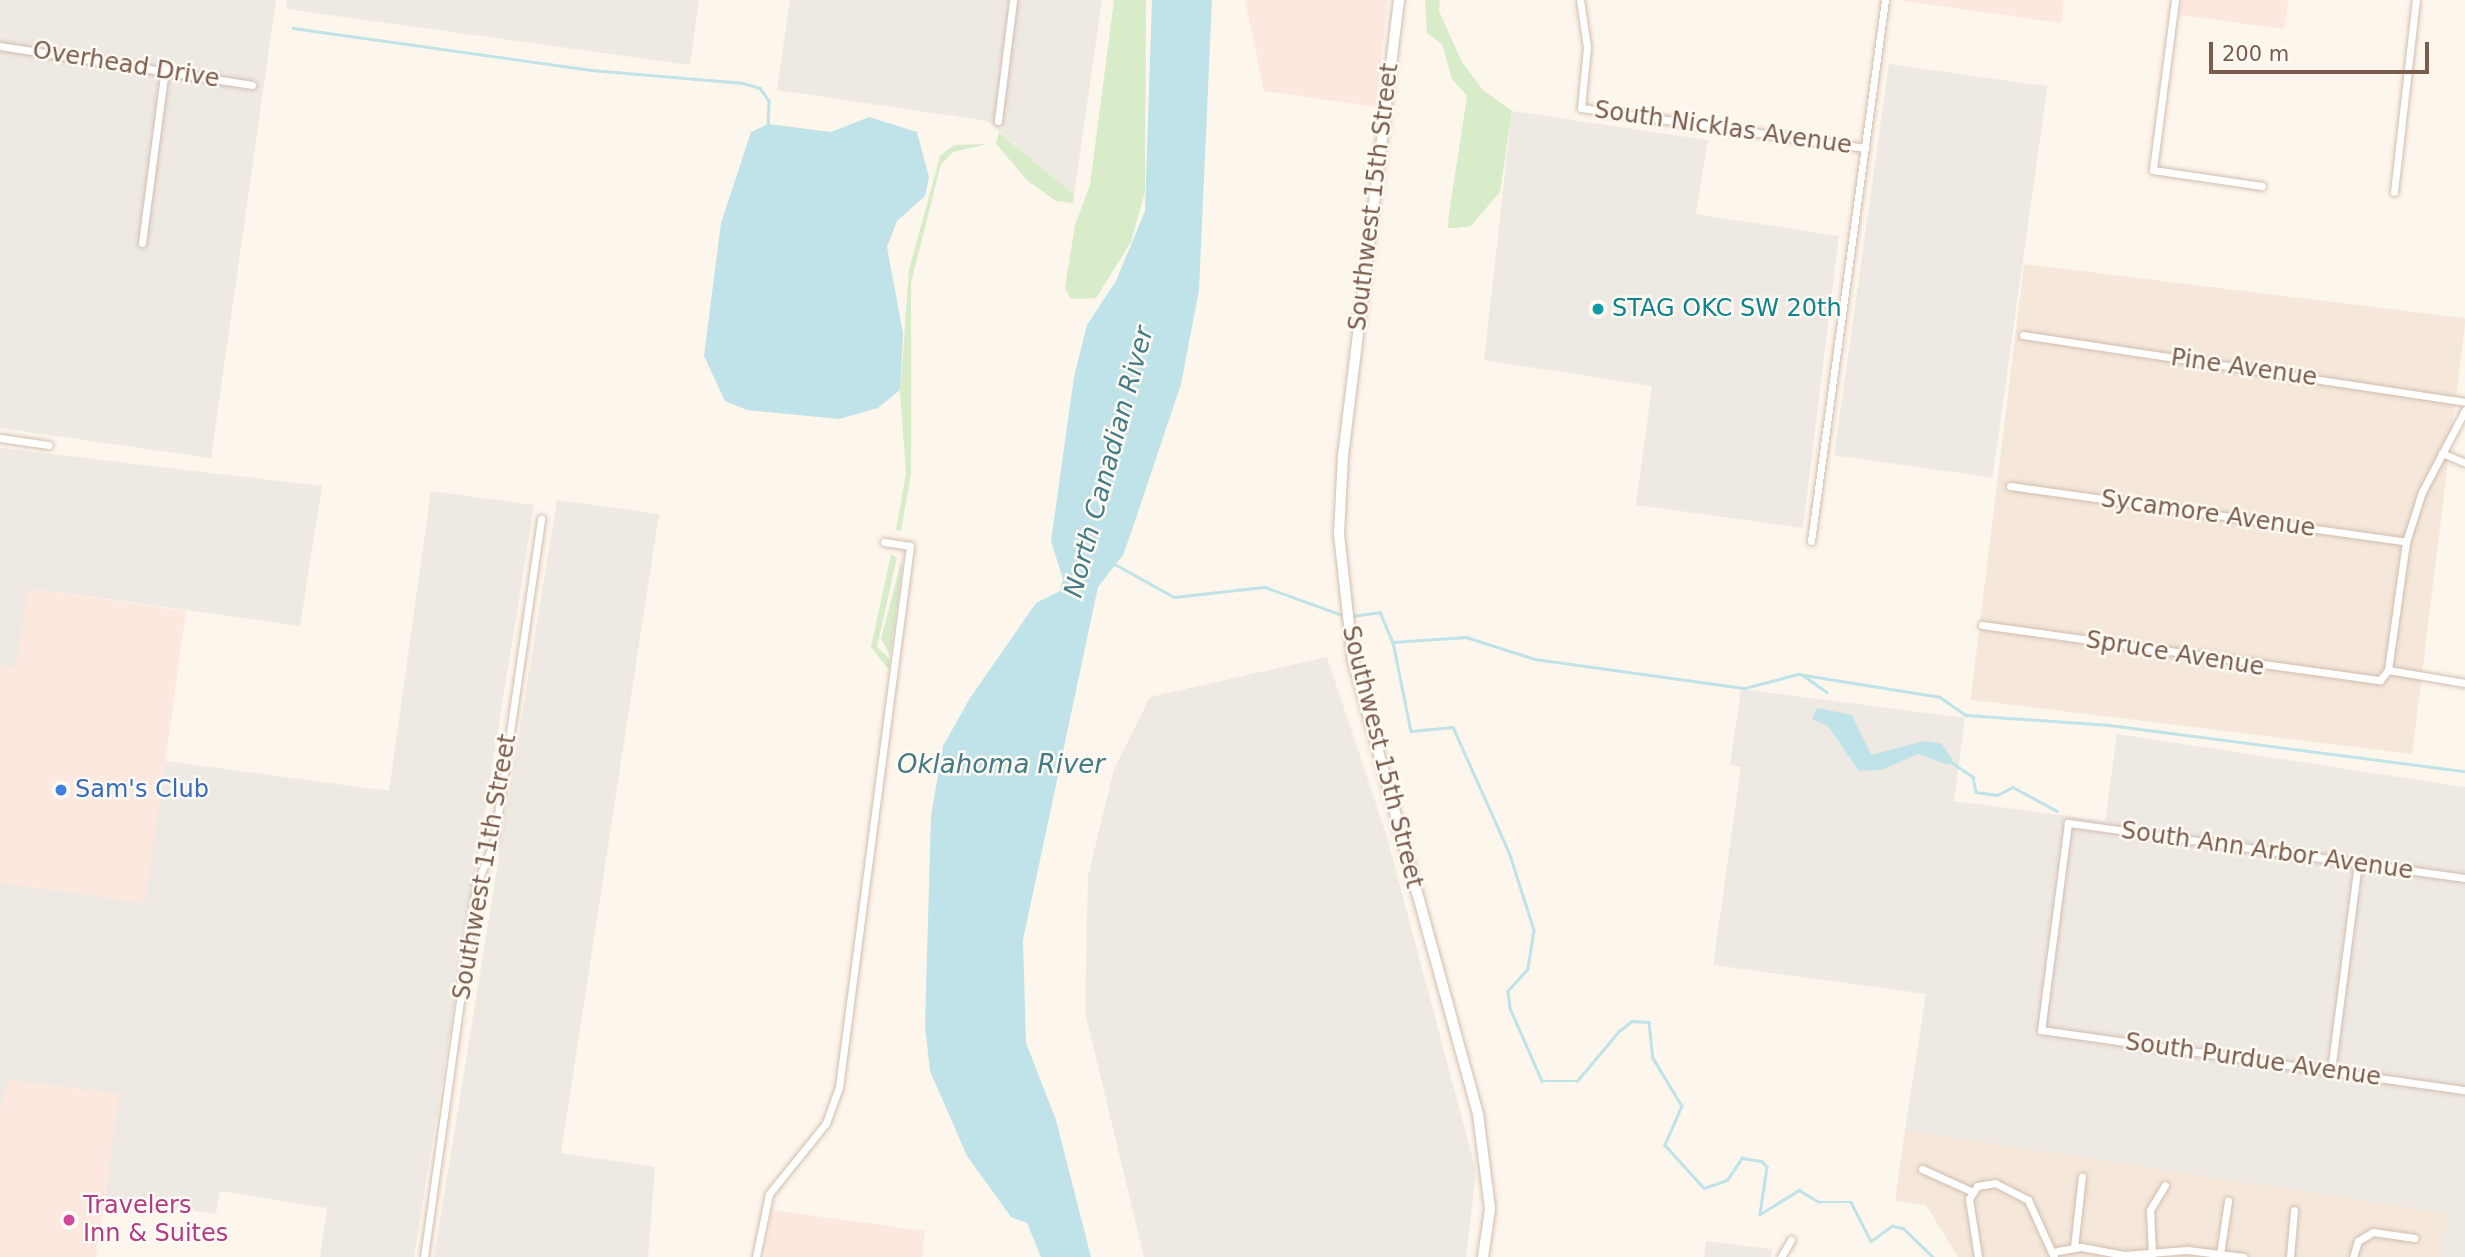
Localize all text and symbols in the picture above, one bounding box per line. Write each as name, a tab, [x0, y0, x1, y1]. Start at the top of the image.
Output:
scale bar	[2213, 28, 2434, 72]
street label: Overhead Drive	[30, 36, 222, 94]
text: 200 m	[2222, 42, 2289, 66]
street label: Southwest 15th Street	[1343, 62, 1405, 332]
street label: South Nicklas Avenue	[1592, 96, 1854, 160]
place label: STAG OKC SW 20th	[1612, 295, 1842, 323]
marker: STAG OKC SW 20th	[1590, 301, 1606, 317]
water label: North Canadian River	[1058, 323, 1160, 601]
street label: Pine Avenue	[2169, 343, 2319, 393]
street label: Sycamore Avenue	[2099, 485, 2317, 543]
street label: Southwest 15th Street	[1335, 623, 1429, 891]
street label: Spruce Avenue	[2084, 626, 2266, 682]
street label: Southwest 11th Street	[447, 732, 523, 1002]
water label: Oklahoma River	[897, 749, 1105, 781]
place label: Sam's Club	[75, 776, 209, 804]
marker: Sam's Club	[53, 782, 69, 798]
street label: South Ann Arbor Avenue	[2119, 816, 2415, 886]
street label: South Purdue Avenue	[2123, 1028, 2383, 1092]
place label: Travelers Inn & Suites	[83, 1192, 228, 1248]
marker: Travelers Inn & Suites	[61, 1212, 77, 1228]

